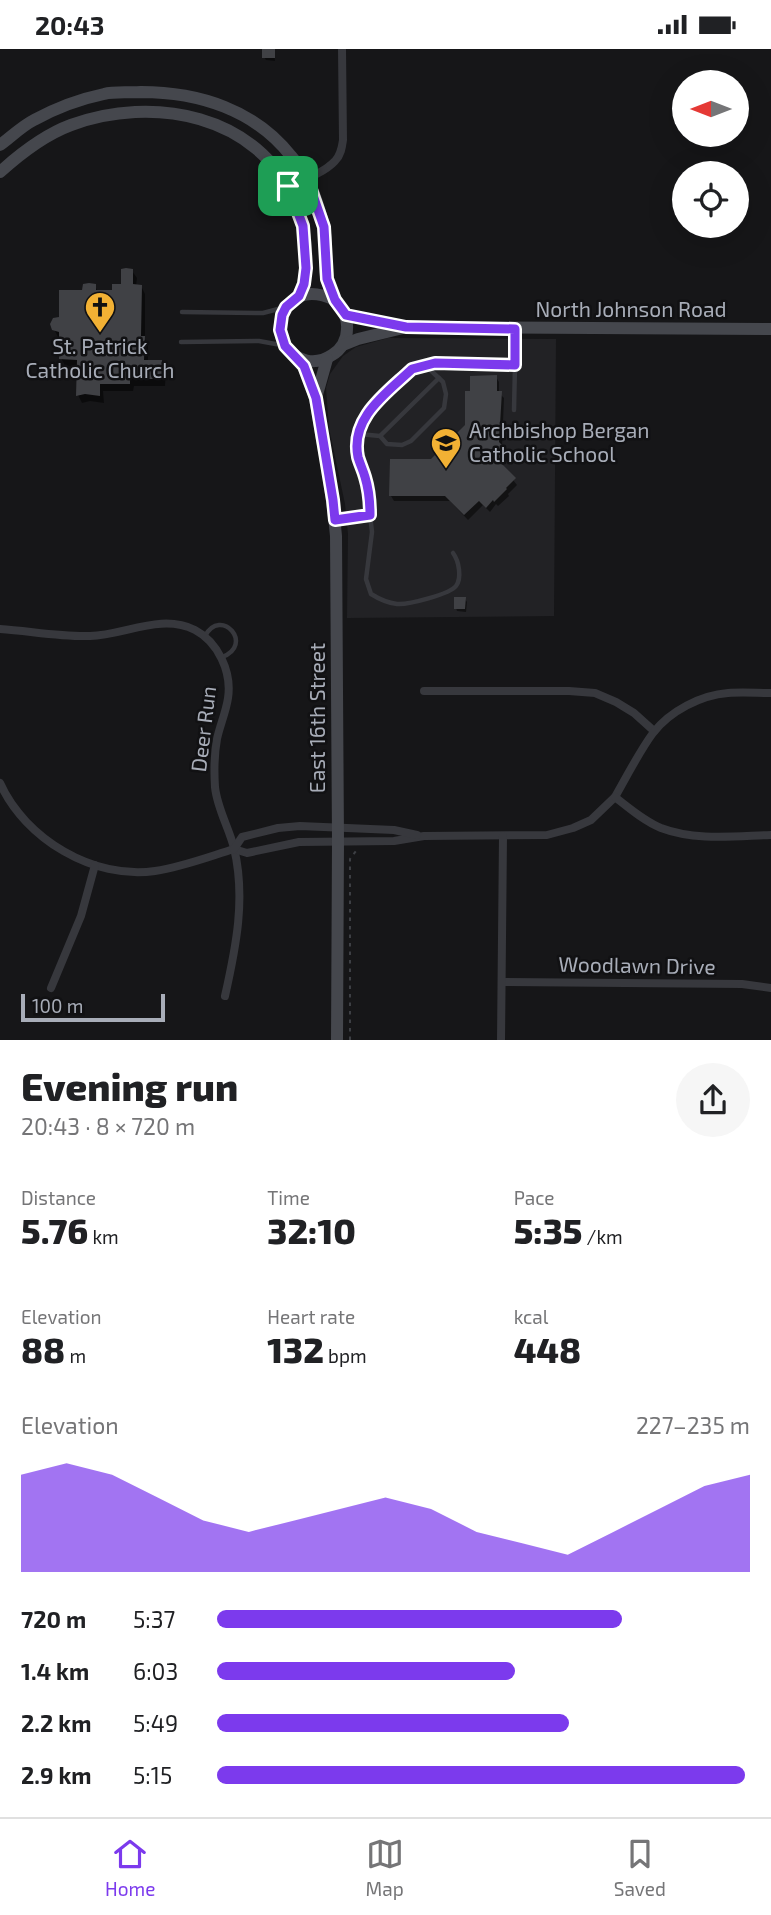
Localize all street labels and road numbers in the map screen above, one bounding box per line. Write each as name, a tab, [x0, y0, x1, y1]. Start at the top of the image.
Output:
street label: North Johnson Road	[536, 296, 726, 321]
street label: East 16th Street	[304, 643, 329, 793]
street label: Deer Run	[185, 684, 220, 773]
street label: Woodlawn Drive	[558, 951, 716, 978]

